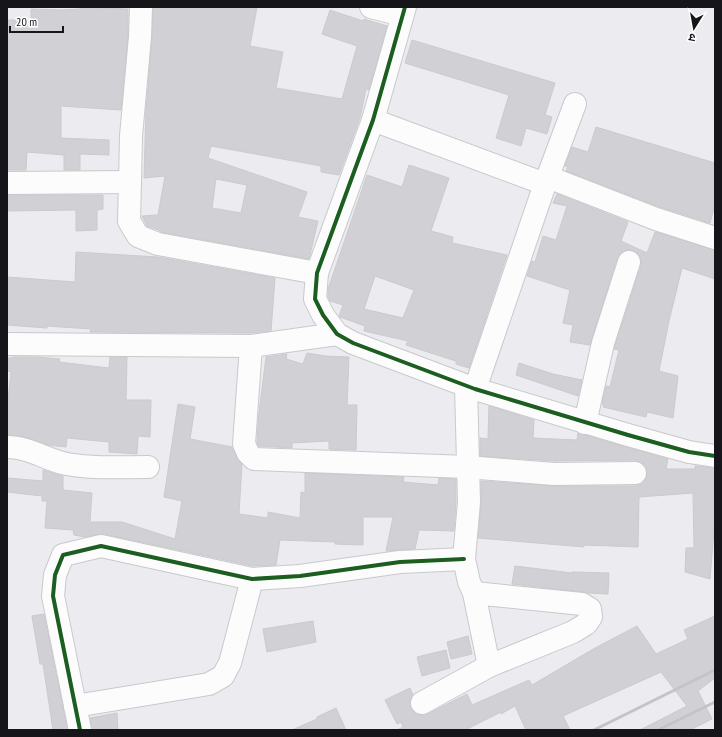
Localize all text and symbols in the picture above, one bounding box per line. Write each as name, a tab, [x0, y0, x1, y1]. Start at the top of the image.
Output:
scale bar	[10, 8, 63, 34]
north arrow	[674, 8, 714, 48]
text: 20 m	[16, 14, 37, 29]
text: उ	[687, 30, 697, 45]

